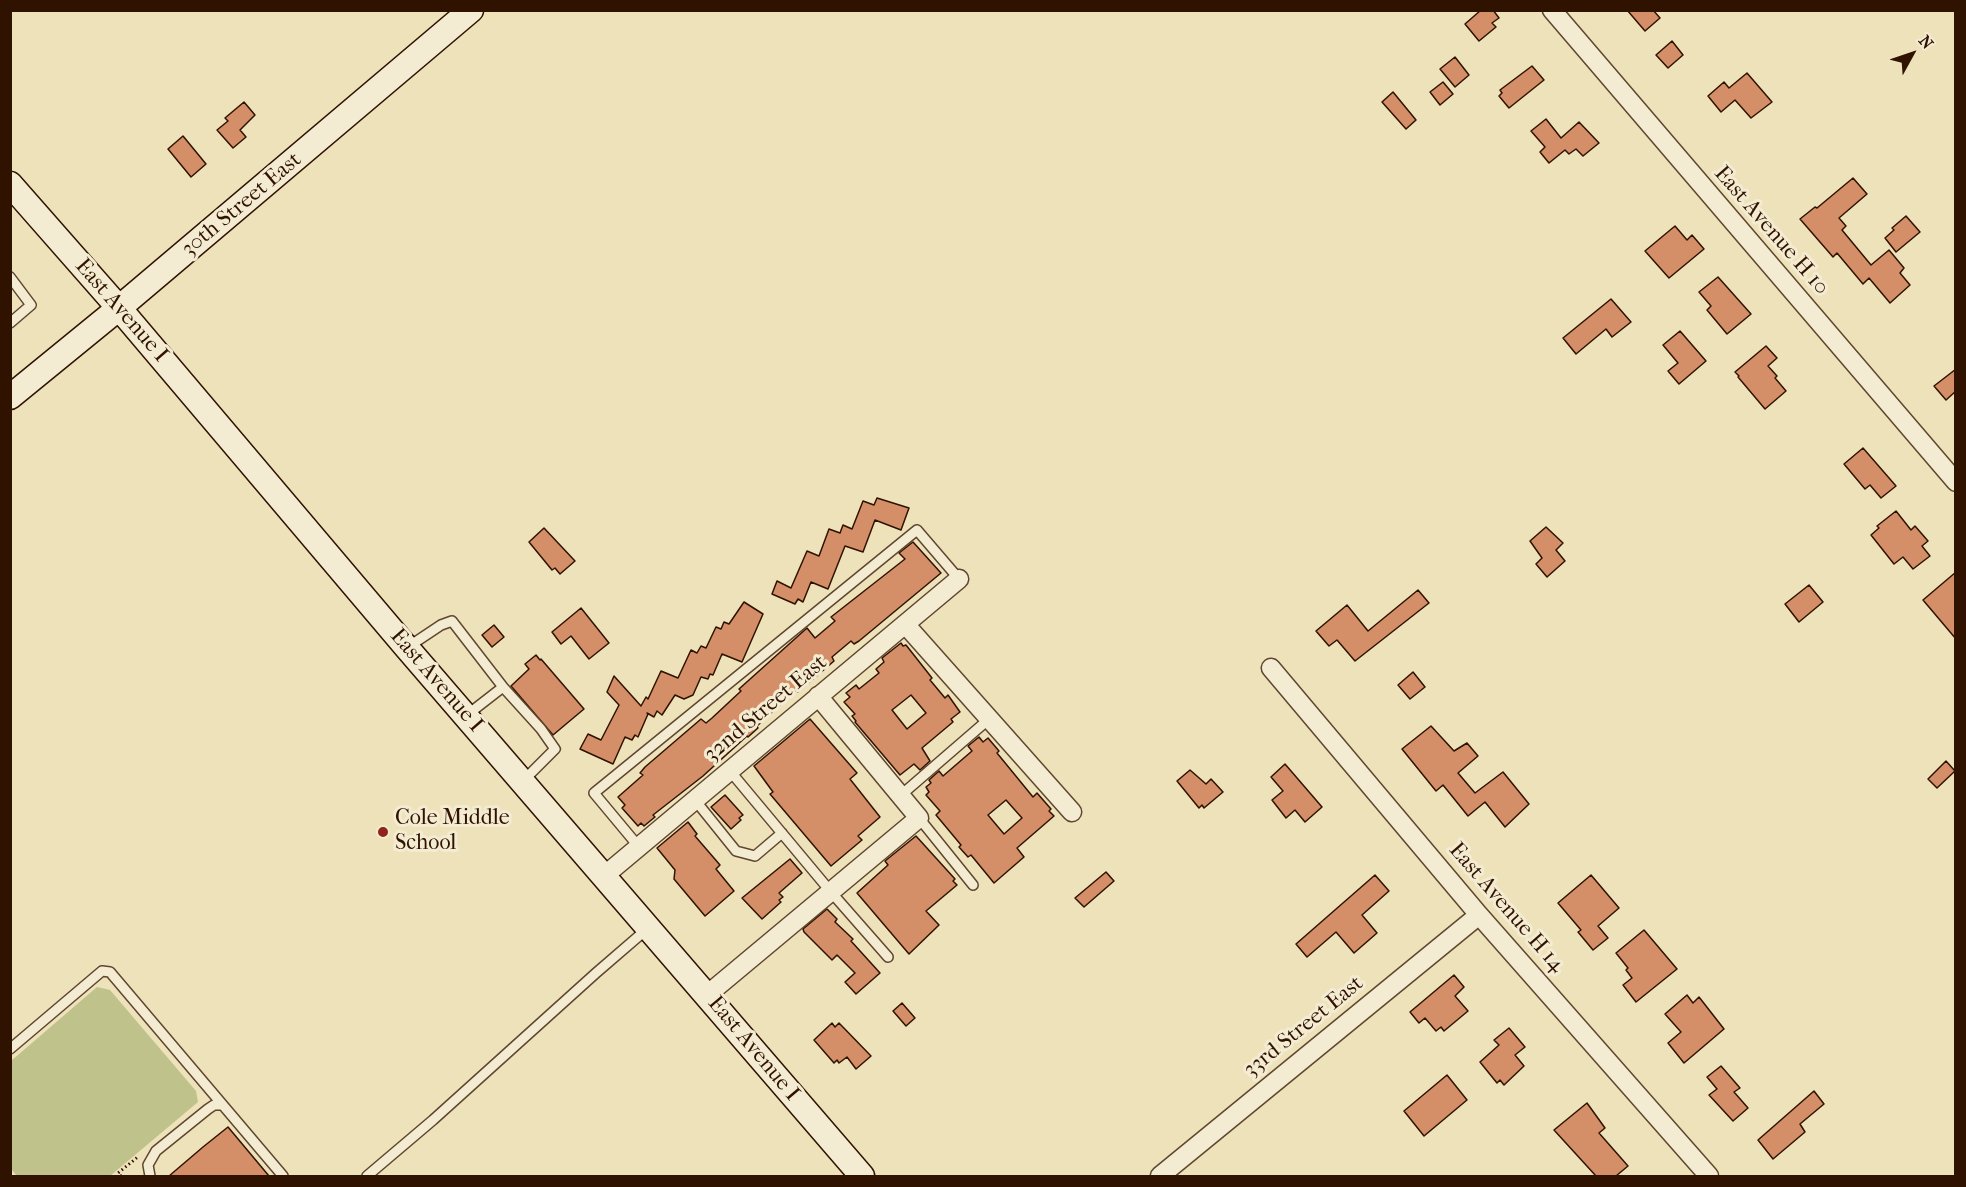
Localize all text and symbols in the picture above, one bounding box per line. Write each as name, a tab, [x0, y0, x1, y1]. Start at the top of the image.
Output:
north arrow	[1882, 24, 1942, 84]
text: N	[1915, 31, 1937, 53]
street label: 30th Street East	[177, 147, 307, 263]
street label: East Avenue H 10	[1708, 161, 1834, 301]
street label: East Avenue I	[69, 254, 173, 368]
street label: East Avenue I	[384, 624, 488, 738]
street label: 32nd Street East	[699, 650, 833, 768]
place label: Cole Middle School	[395, 806, 510, 858]
marker: Cole Middle School	[376, 825, 390, 839]
street label: East Avenue H 14	[1443, 838, 1569, 978]
street label: 33rd Street East	[1239, 971, 1369, 1083]
street label: East Avenue I	[702, 991, 804, 1107]

